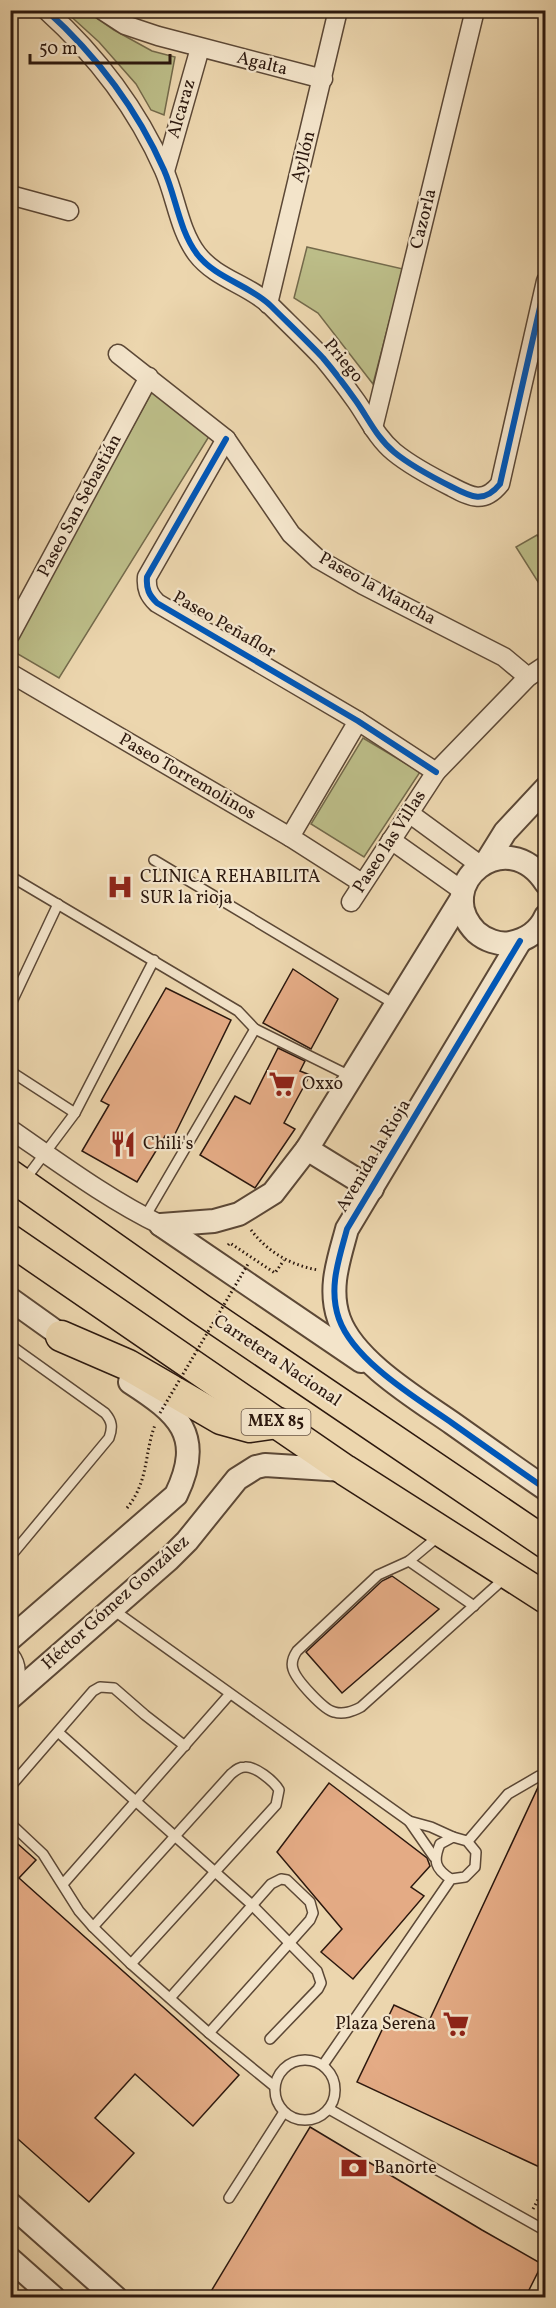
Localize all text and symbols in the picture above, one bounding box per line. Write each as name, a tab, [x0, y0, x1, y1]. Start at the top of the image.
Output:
scale bar	[30, 27, 170, 65]
text: 50 m	[39, 37, 78, 62]
street label: Agalta	[234, 46, 290, 82]
street label: Alcaraz	[162, 76, 202, 142]
street label: Ayllón	[286, 128, 323, 185]
street label: Cazorla	[404, 186, 444, 252]
street label: Priego	[317, 334, 369, 388]
street label: Paseo San Sebastián	[32, 430, 128, 582]
street label: Paseo la Mancha	[314, 546, 440, 632]
street label: Paseo Peñaflor	[168, 585, 281, 665]
street label: Paseo Torremolinos	[114, 727, 260, 827]
street label: Paseo las Villas	[347, 786, 433, 898]
place label: CLINICA REHABILITA SUR la rioja	[140, 865, 321, 911]
hospital icon: CLINICA REHABILITA SUR la rioja	[105, 872, 135, 902]
supermarket icon: Oxxo	[267, 1069, 297, 1099]
place label: Oxxo	[302, 1072, 343, 1097]
street label: Avenida la Rioja	[330, 1095, 418, 1217]
restaurant icon: Chili's	[108, 1129, 138, 1159]
place label: Chili's	[143, 1132, 194, 1157]
street label: Carretera Nacional	[208, 1309, 346, 1413]
road number: MEX 85	[242, 1409, 310, 1435]
street label: Héctor Gómez González	[37, 1530, 195, 1676]
supermarket icon: Plaza Serena	[441, 2009, 471, 2039]
place label: Plaza Serena	[335, 2012, 436, 2037]
bank icon: Banorte	[339, 2153, 369, 2183]
place label: Banorte	[374, 2156, 437, 2181]

